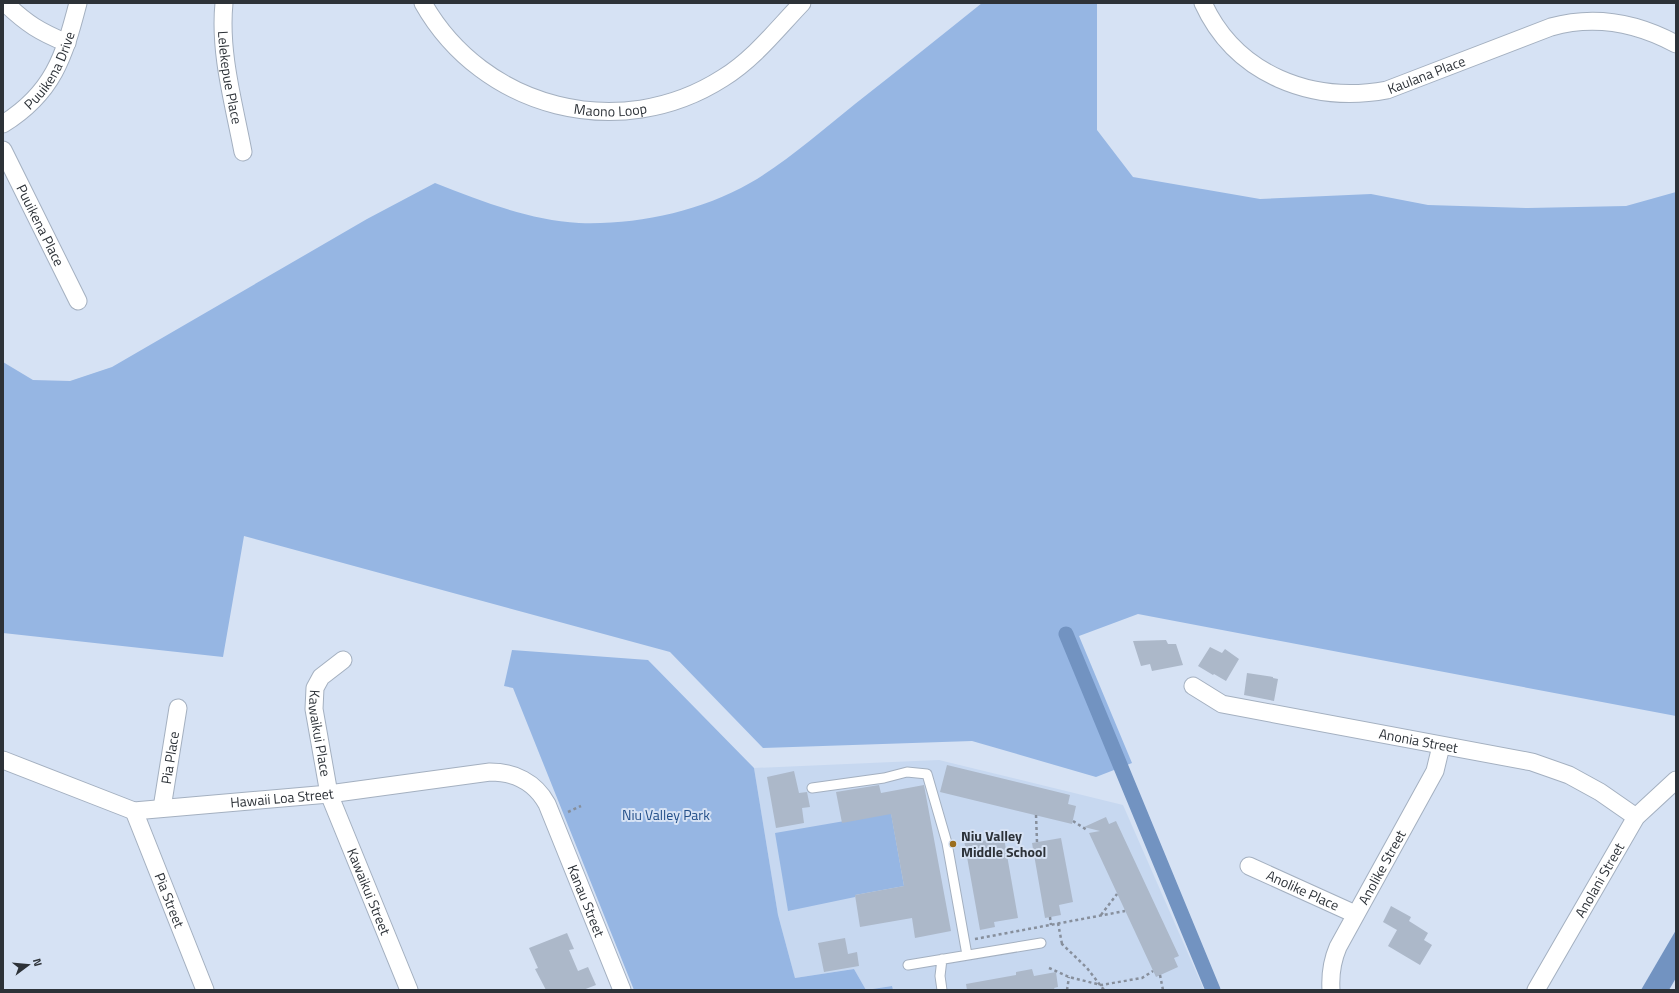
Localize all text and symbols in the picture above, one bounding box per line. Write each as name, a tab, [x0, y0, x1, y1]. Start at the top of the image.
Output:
street label: Puuikena Drive	[19, 29, 80, 114]
street label: Lelekepue Place	[213, 30, 248, 126]
street label: Kaulana Place	[1384, 50, 1468, 99]
street label: Maono Loop	[573, 97, 648, 122]
street label: Puuikena Place	[12, 180, 70, 270]
street label: Kawaikui Place	[303, 689, 337, 778]
street label: Anonia Street	[1377, 723, 1460, 758]
street label: Pia Place	[155, 730, 184, 785]
street label: Hawaii Loa Street	[229, 782, 335, 813]
park label: Niu Valley Park	[622, 804, 710, 825]
place label: Niu Valley Middle School	[961, 825, 1046, 862]
street label: Anolike Street	[1352, 826, 1411, 908]
street label: Anolani Street	[1569, 838, 1629, 921]
marker: Niu Valley Middle School	[948, 839, 958, 849]
street label: Kawaikui Street	[342, 845, 396, 938]
street label: Kanau Street	[563, 861, 611, 940]
street label: Anolike Place	[1263, 864, 1343, 916]
street label: Pia Street	[149, 869, 190, 931]
north arrow	[8, 945, 48, 985]
text: N	[29, 956, 46, 968]

